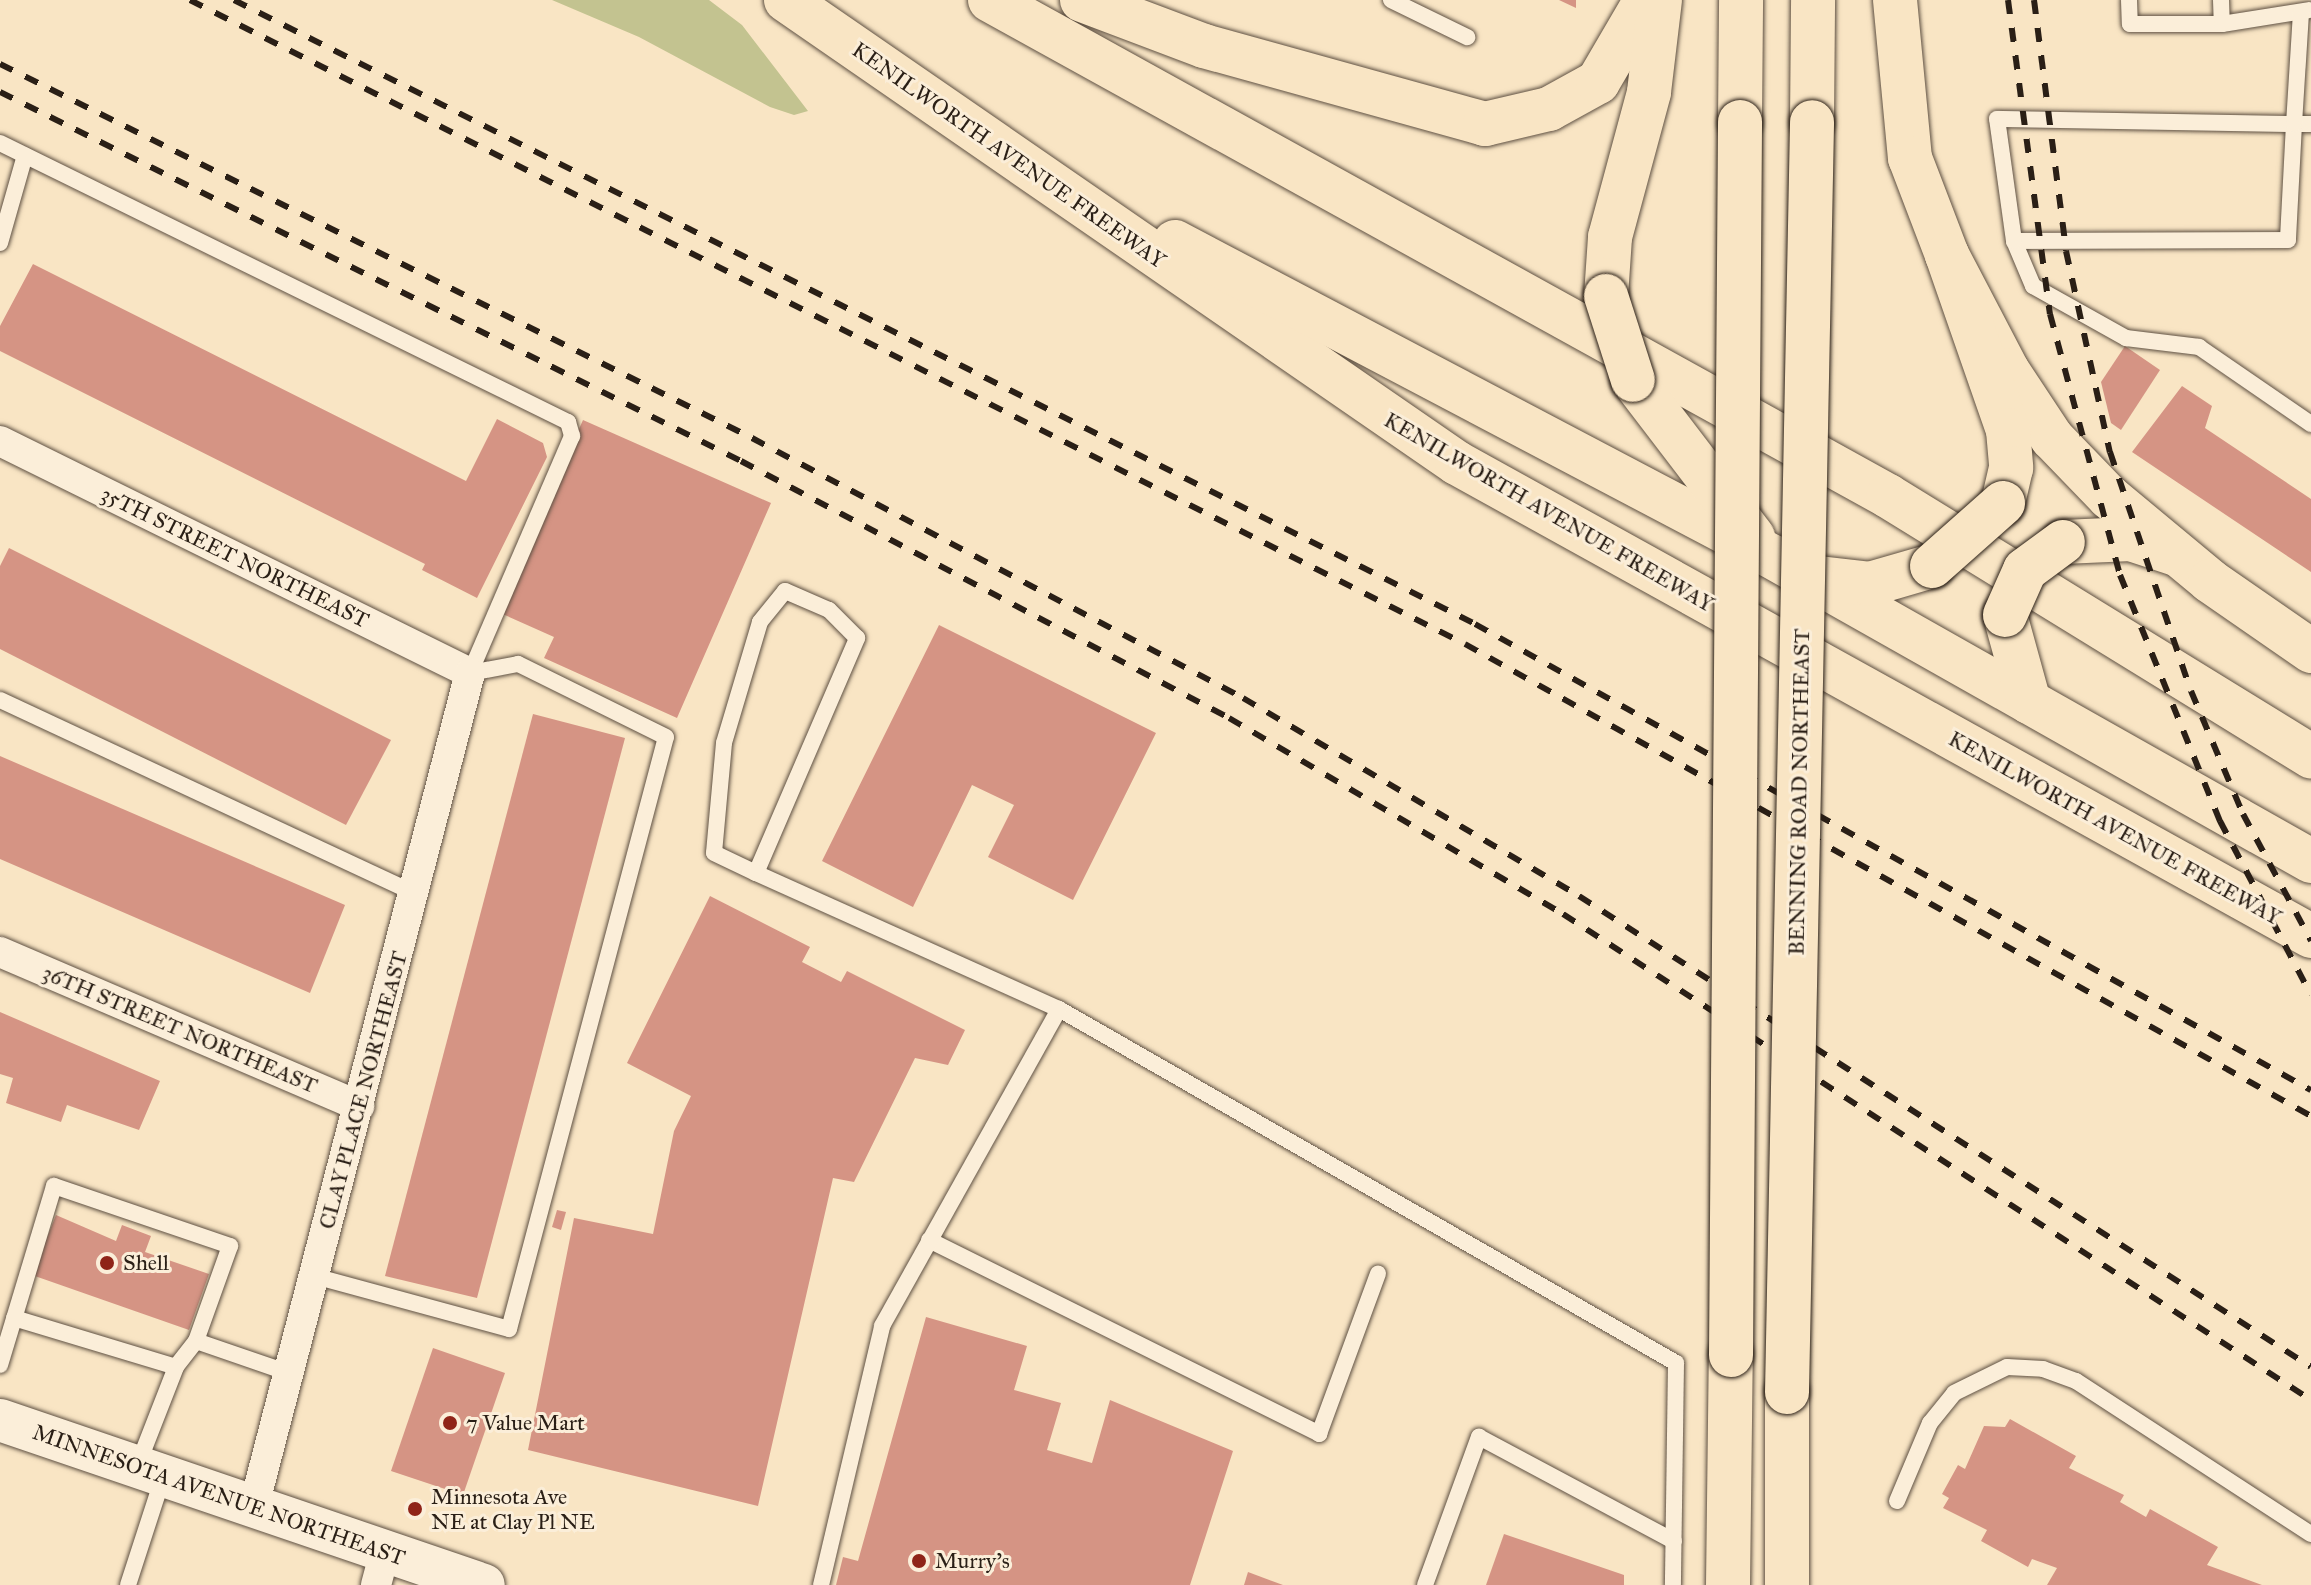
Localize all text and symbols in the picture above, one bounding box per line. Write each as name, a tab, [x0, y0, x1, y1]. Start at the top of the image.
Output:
street label: KENILWORTH AVENUE FREEWAY	[847, 36, 1171, 274]
street label: KENILWORTH AVENUE FREEWAY	[1379, 406, 1719, 618]
street label: 35TH STREET NORTHEAST	[97, 480, 373, 634]
street label: BENNING ROAD NORTHEAST	[1783, 628, 1815, 956]
street label: KENILWORTH AVENUE FREEWAY	[1944, 725, 2286, 931]
street label: CLAY PLACE NORTHEAST	[313, 948, 413, 1232]
street label: 36TH STREET NORTHEAST	[39, 959, 321, 1099]
place label: Shell	[123, 1250, 169, 1276]
marker: Shell	[98, 1254, 116, 1272]
place label: 7 Value Mart	[466, 1410, 585, 1436]
marker: 7 Value Mart	[441, 1414, 459, 1432]
street label: MINNESOTA AVENUE NORTHEAST	[29, 1419, 409, 1571]
place label: Minnesota Ave NE at Clay Pl NE	[431, 1483, 595, 1534]
marker: Minnesota Ave NE at Clay Pl NE	[406, 1500, 424, 1518]
place label: Murry's	[935, 1548, 1010, 1574]
marker: Murry's	[910, 1552, 928, 1570]

